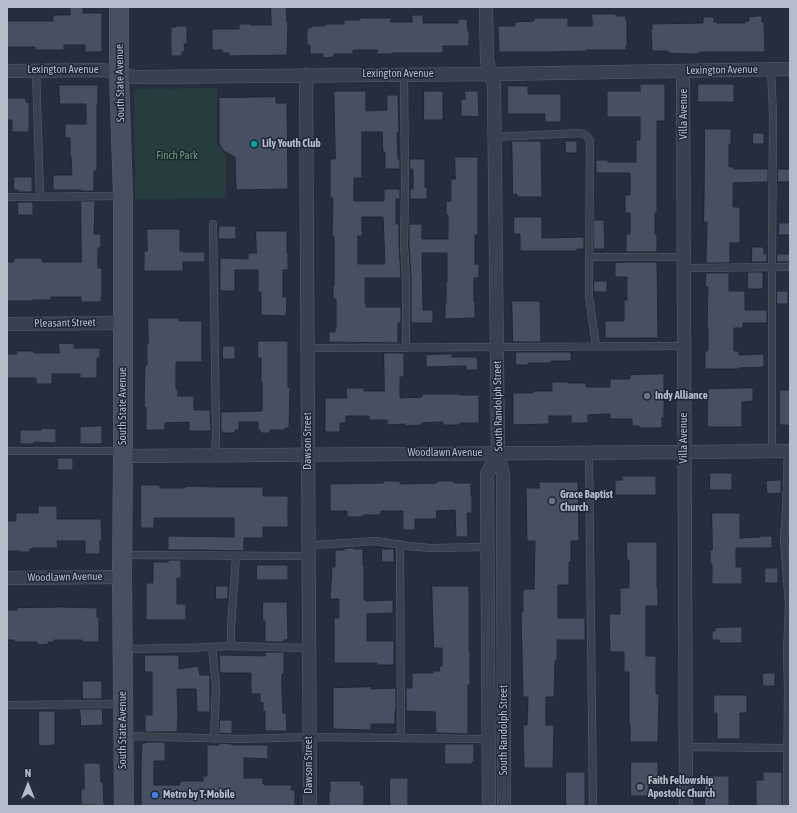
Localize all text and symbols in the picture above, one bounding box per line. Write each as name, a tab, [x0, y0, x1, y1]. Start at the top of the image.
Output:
street label: South State Avenue	[113, 44, 127, 122]
street label: Lexington Avenue	[27, 63, 99, 77]
street label: Lexington Avenue	[686, 63, 758, 77]
street label: Lexington Avenue	[362, 67, 434, 81]
street label: Villa Avenue	[677, 89, 691, 139]
place label: Lily Youth Club	[262, 137, 321, 151]
marker: Lily Youth Club	[249, 139, 259, 149]
park label: Finch Park	[156, 149, 198, 163]
street label: Pleasant Street	[34, 316, 96, 330]
street label: South Randolph Street	[491, 361, 505, 451]
street label: South State Avenue	[116, 367, 130, 445]
place label: Indy Alliance	[655, 389, 708, 403]
marker: Indy Alliance	[642, 391, 652, 401]
street label: Dawson Street	[301, 412, 315, 470]
street label: Villa Avenue	[677, 413, 691, 463]
street label: Woodlawn Avenue	[407, 446, 483, 460]
place label: Grace Baptist Church	[560, 488, 613, 514]
marker: Grace Baptist Church	[547, 496, 557, 506]
street label: Woodlawn Avenue	[27, 570, 103, 584]
street label: South Randolph Street	[497, 685, 511, 775]
street label: South State Avenue	[116, 691, 130, 769]
street label: Dawson Street	[302, 736, 316, 794]
north arrow	[8, 765, 48, 805]
text: N	[25, 767, 31, 779]
place label: Faith Fellowship Apostolic Church	[648, 774, 715, 800]
marker: Faith Fellowship Apostolic Church	[635, 782, 645, 792]
place label: Metro by T-Mobile	[163, 788, 235, 802]
marker: Metro by T-Mobile	[150, 790, 160, 800]

